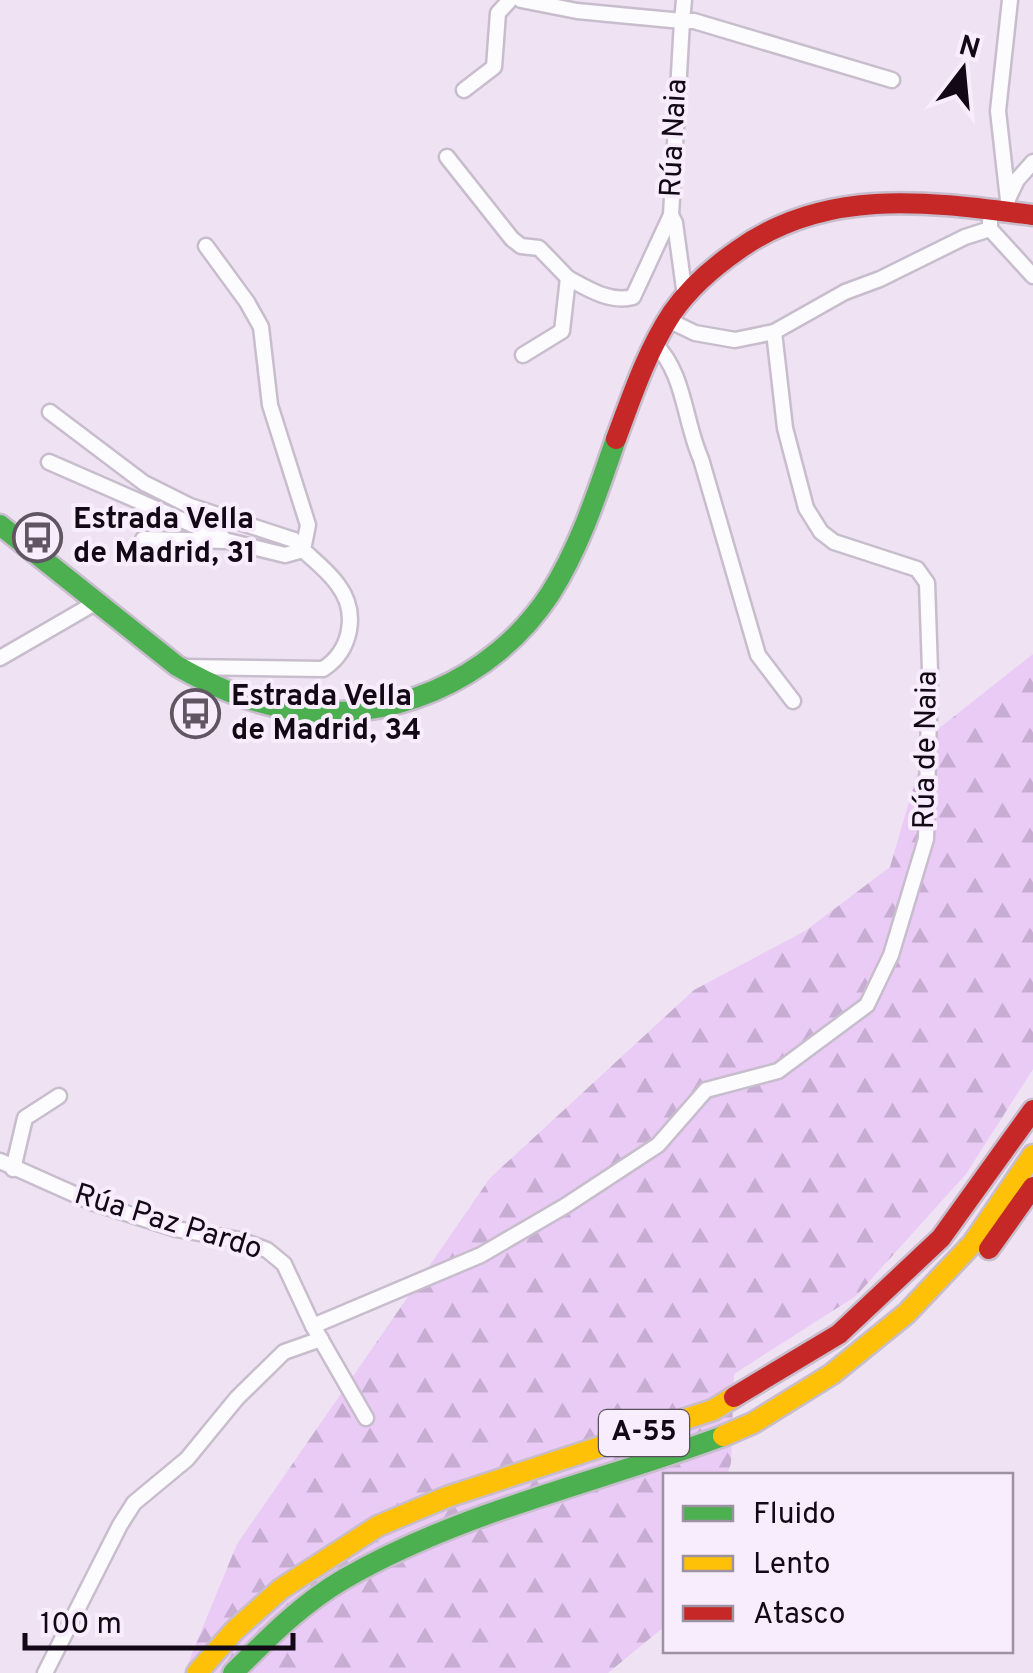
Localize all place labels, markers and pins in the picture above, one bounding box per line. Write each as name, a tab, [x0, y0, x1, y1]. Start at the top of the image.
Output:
place label: Estrada Vella de Madrid, 31	[73, 502, 256, 573]
bus stop icon: Estrada Vella de Madrid, 31	[12, 511, 64, 563]
place label: Estrada Vella de Madrid, 34	[231, 679, 421, 750]
bus stop icon: Estrada Vella de Madrid, 34	[170, 688, 222, 740]

